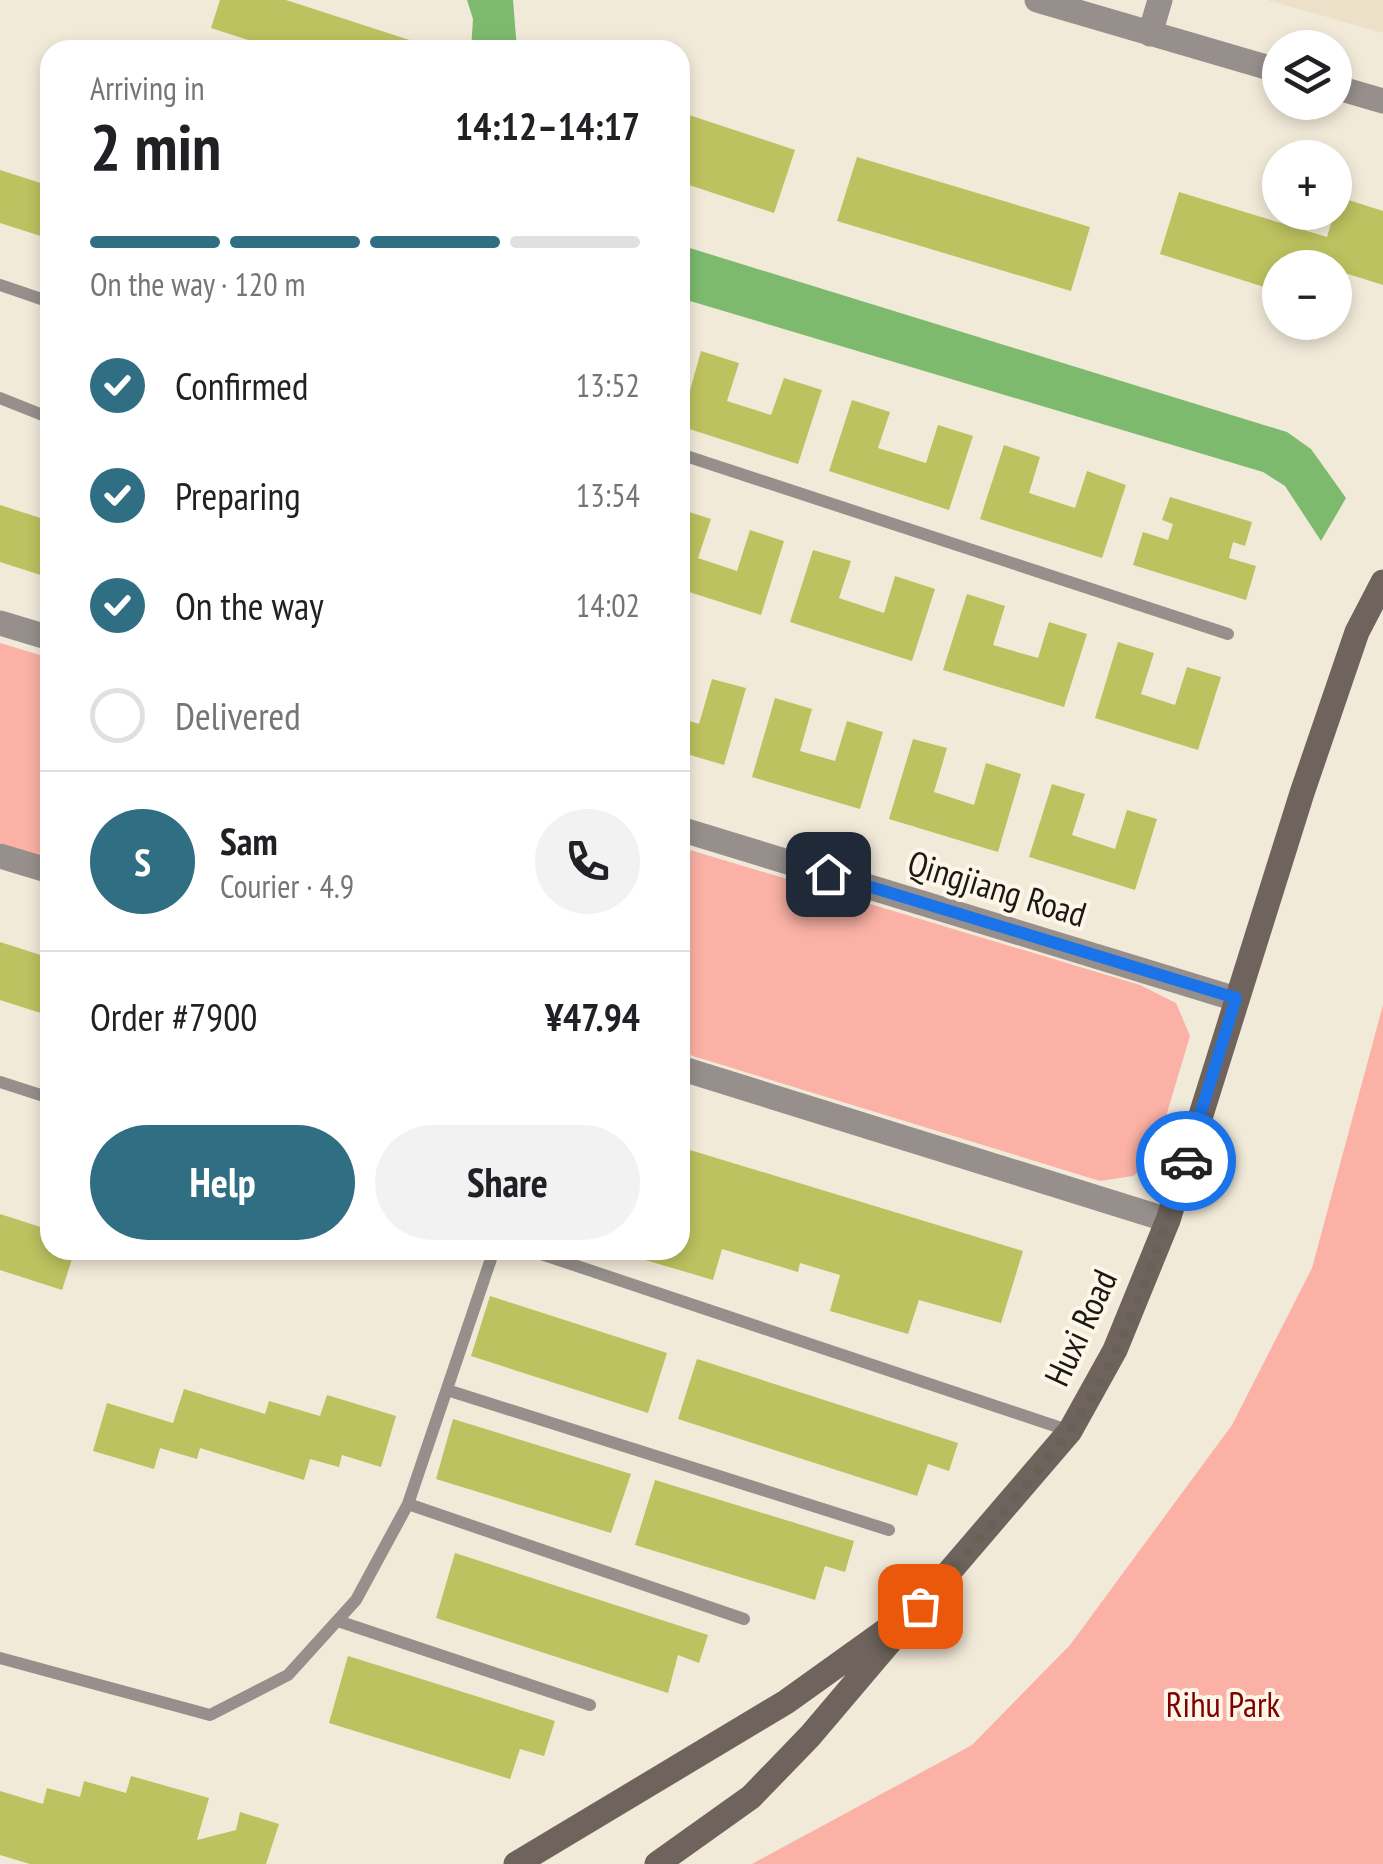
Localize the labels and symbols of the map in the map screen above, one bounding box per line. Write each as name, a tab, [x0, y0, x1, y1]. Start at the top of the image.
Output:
pin	[786, 832, 871, 917]
street label: Qingjiang Road	[903, 839, 1092, 937]
courier	[1136, 1111, 1236, 1211]
street label: Huxi Road	[1033, 1262, 1127, 1393]
pin	[878, 1564, 963, 1649]
park label: Rihu Park	[1166, 1681, 1281, 1727]

